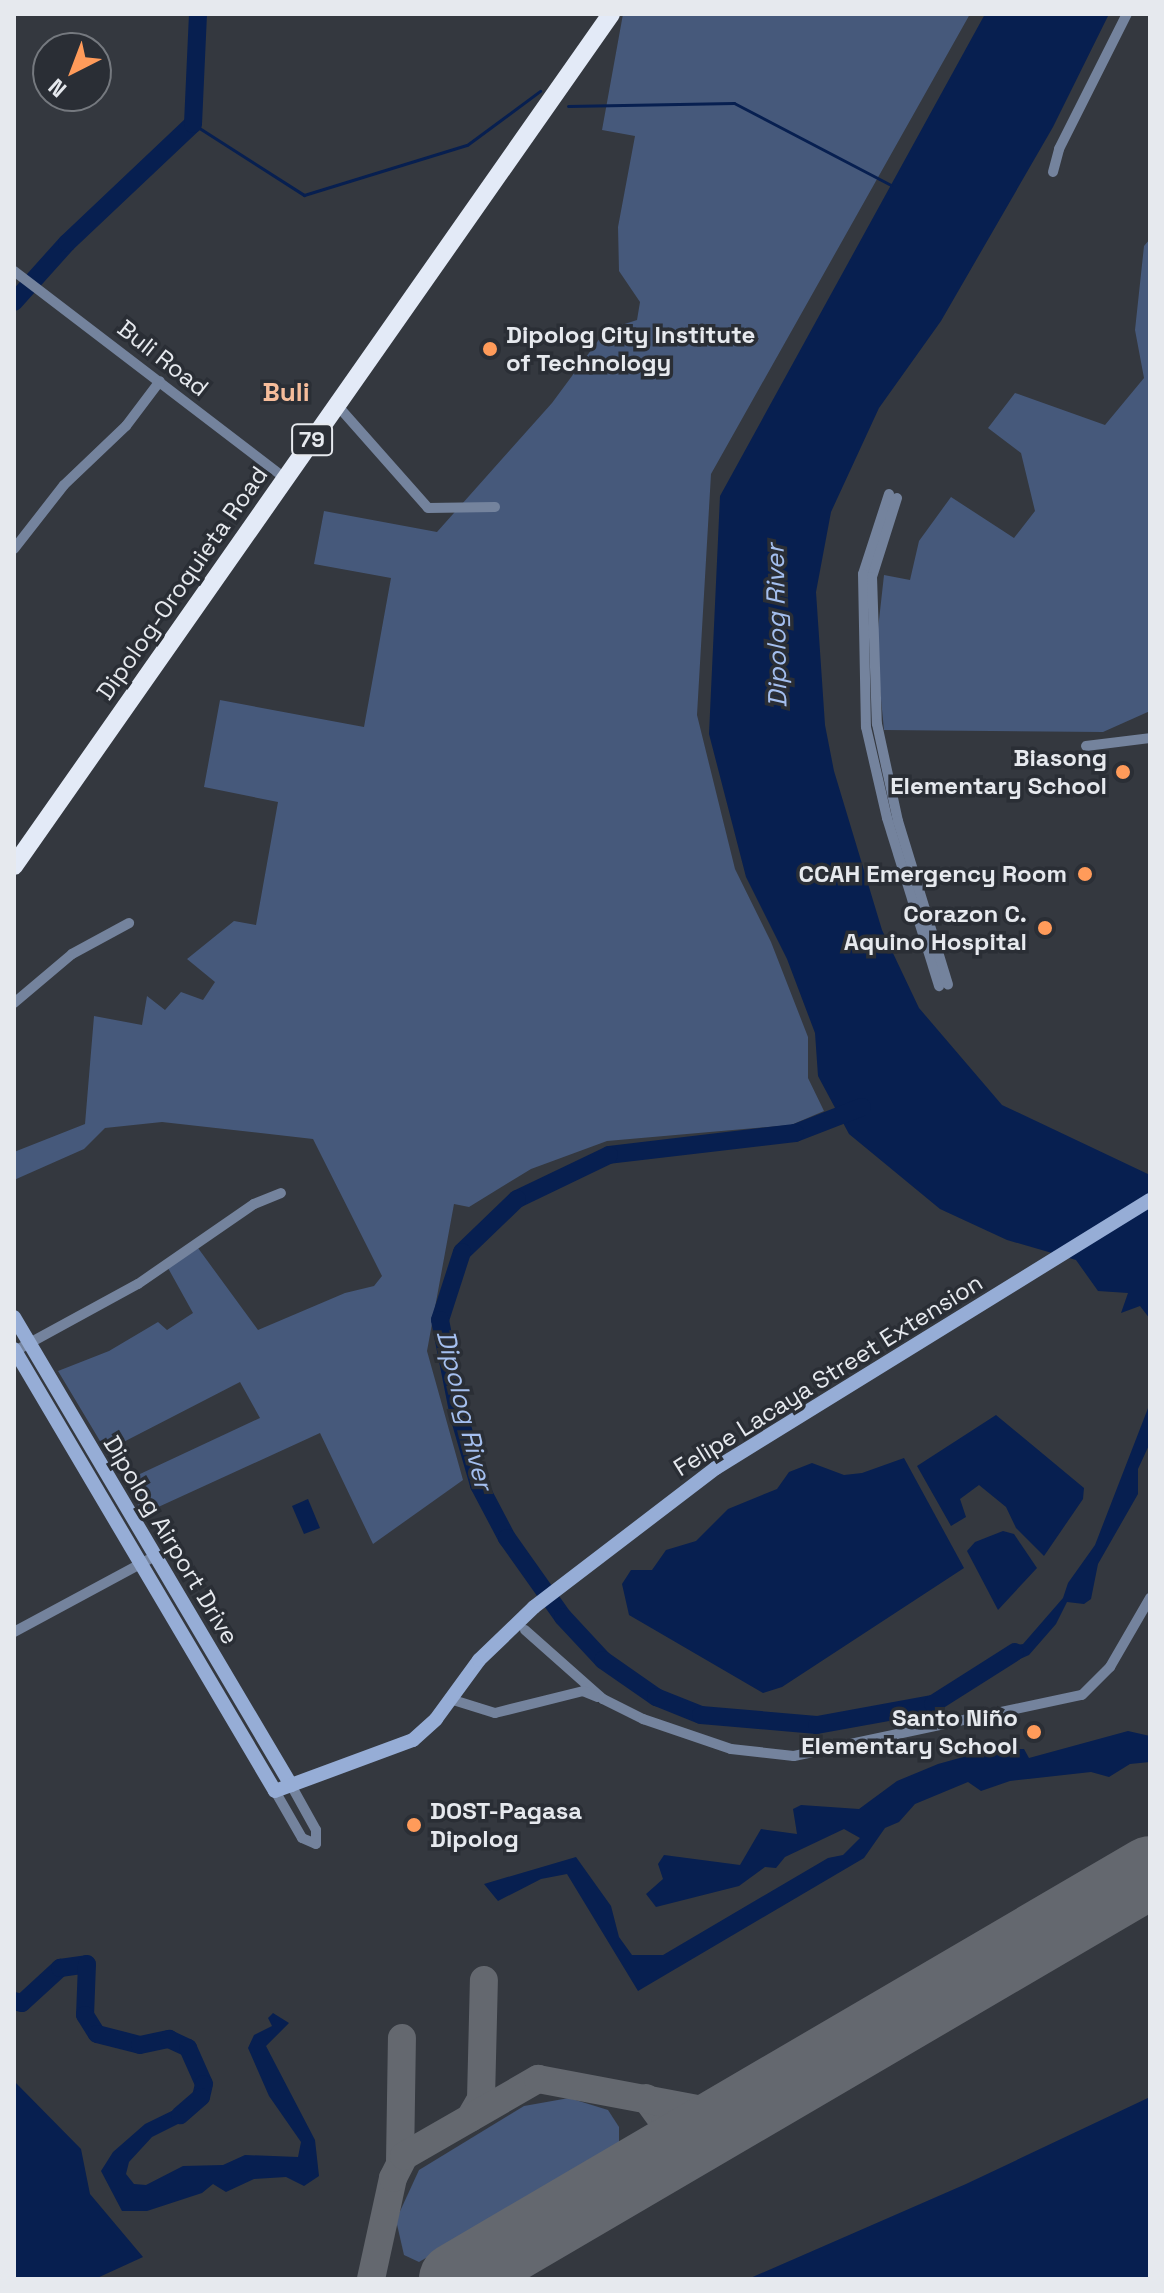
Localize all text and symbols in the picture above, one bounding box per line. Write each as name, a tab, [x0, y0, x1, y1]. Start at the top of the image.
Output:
north arrow	[32, 32, 112, 112]
text: N	[42, 73, 72, 104]
street label: Buli Road	[112, 314, 214, 402]
place label: Dipolog City Institute of Technology	[506, 321, 755, 377]
marker: Dipolog City Institute of Technology	[481, 340, 499, 358]
district label: Buli	[262, 377, 310, 409]
road number: 79	[290, 422, 334, 458]
street label: Dipolog-Oroquieta Road	[90, 461, 274, 705]
water label: Dipolog River	[760, 544, 794, 708]
place label: Biasong Elementary School	[890, 744, 1107, 800]
marker: Biasong Elementary School	[1114, 763, 1132, 781]
place label: CCAH Emergency Room	[799, 860, 1067, 888]
marker: CCAH Emergency Room	[1074, 863, 1096, 885]
place label: Corazon C. Aquino Hospital	[844, 900, 1027, 956]
marker: Corazon C. Aquino Hospital	[1034, 917, 1056, 939]
street label: Felipe Lacaya Street Extension	[668, 1268, 988, 1482]
water label: Dipolog River	[429, 1327, 499, 1493]
street label: Dipolog Airport Drive	[97, 1430, 245, 1650]
place label: Santo Niño Elementary School	[801, 1704, 1018, 1760]
marker: Santo Niño Elementary School	[1025, 1723, 1043, 1741]
place label: DOST-Pagasa Dipolog	[430, 1797, 582, 1853]
marker: DOST-Pagasa Dipolog	[405, 1816, 423, 1834]

